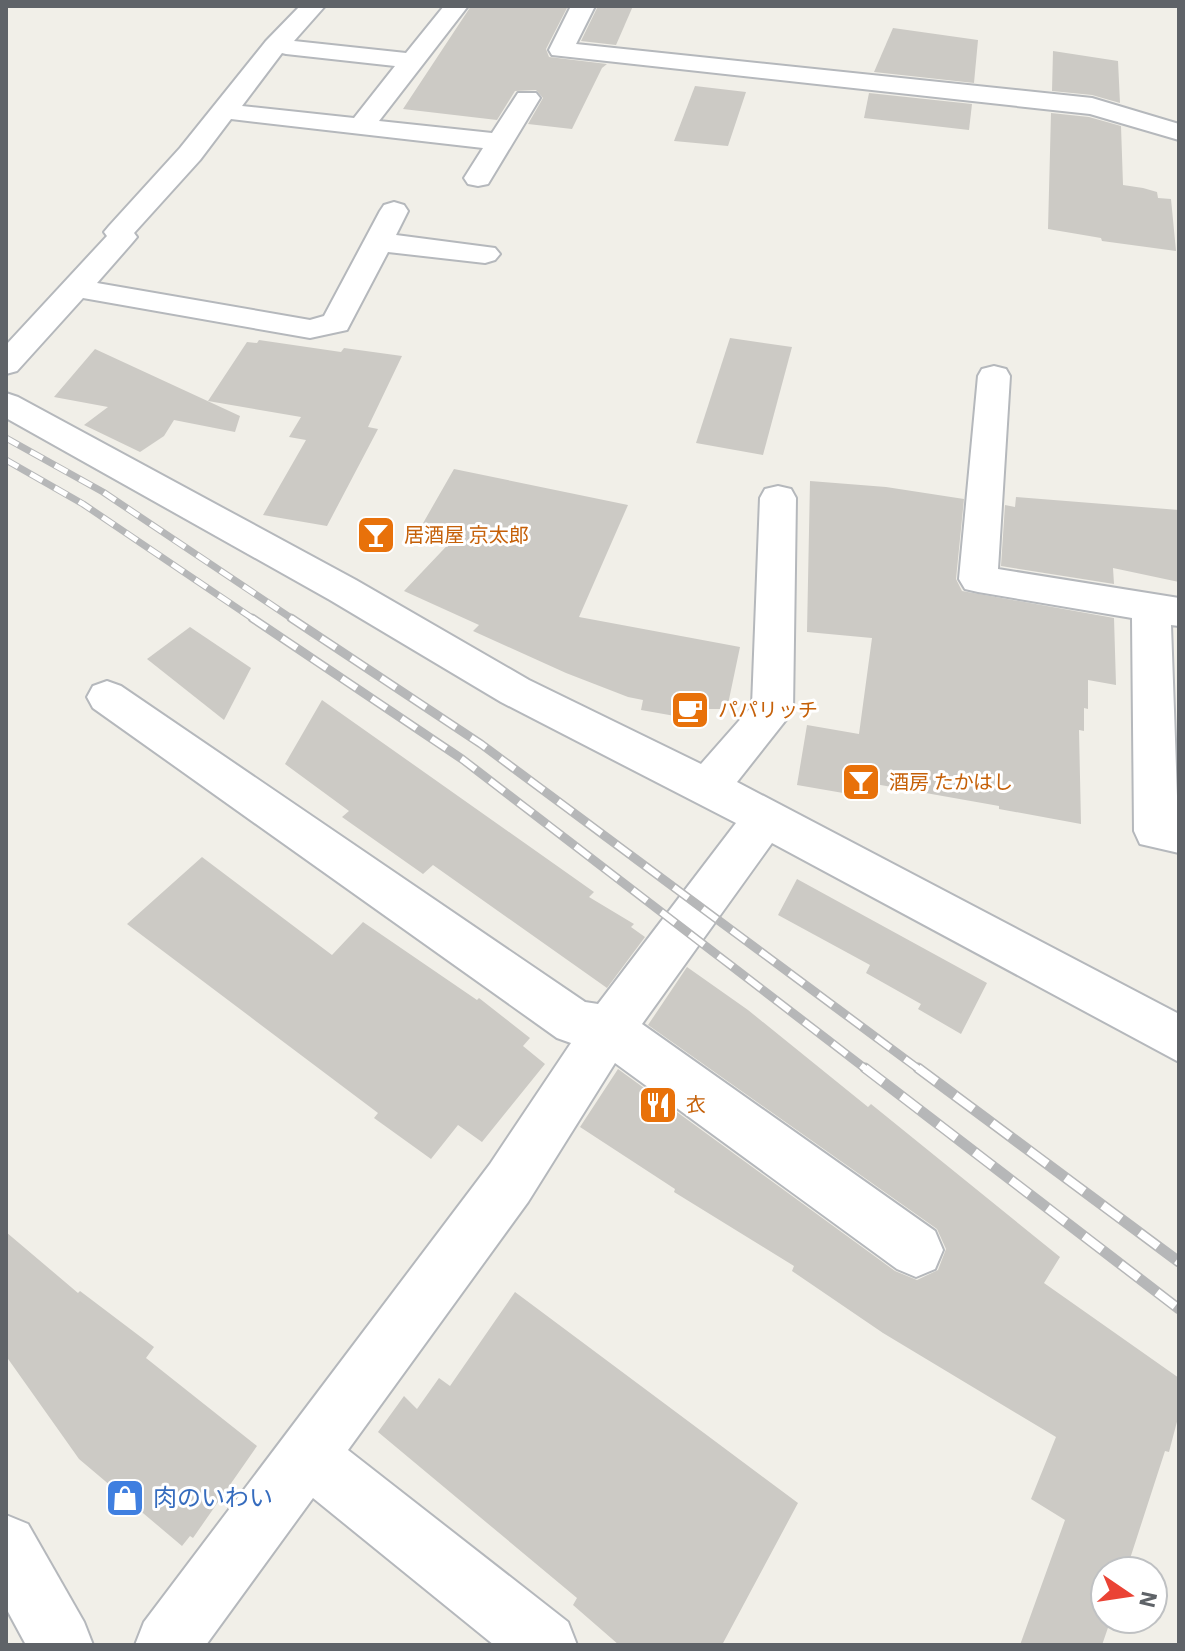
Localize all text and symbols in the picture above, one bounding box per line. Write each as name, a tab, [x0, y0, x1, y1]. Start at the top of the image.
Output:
bar icon: 居酒屋 京太郎	[355, 514, 397, 556]
place label: 居酒屋 京太郎	[404, 521, 529, 548]
cafe icon: パパリッチ	[669, 689, 711, 731]
place label: パパリッチ	[718, 696, 818, 723]
bar icon: 酒房 たかはし	[840, 761, 882, 803]
place label: 酒房 たかはし	[889, 768, 1013, 795]
restaurant icon: 衣	[637, 1084, 679, 1126]
place label: 衣	[686, 1091, 706, 1118]
shop icon: 肉のいわい	[104, 1477, 146, 1519]
place label: 肉のいわい	[153, 1481, 273, 1513]
north arrow	[1089, 1555, 1169, 1635]
text: N	[1133, 1589, 1165, 1611]

